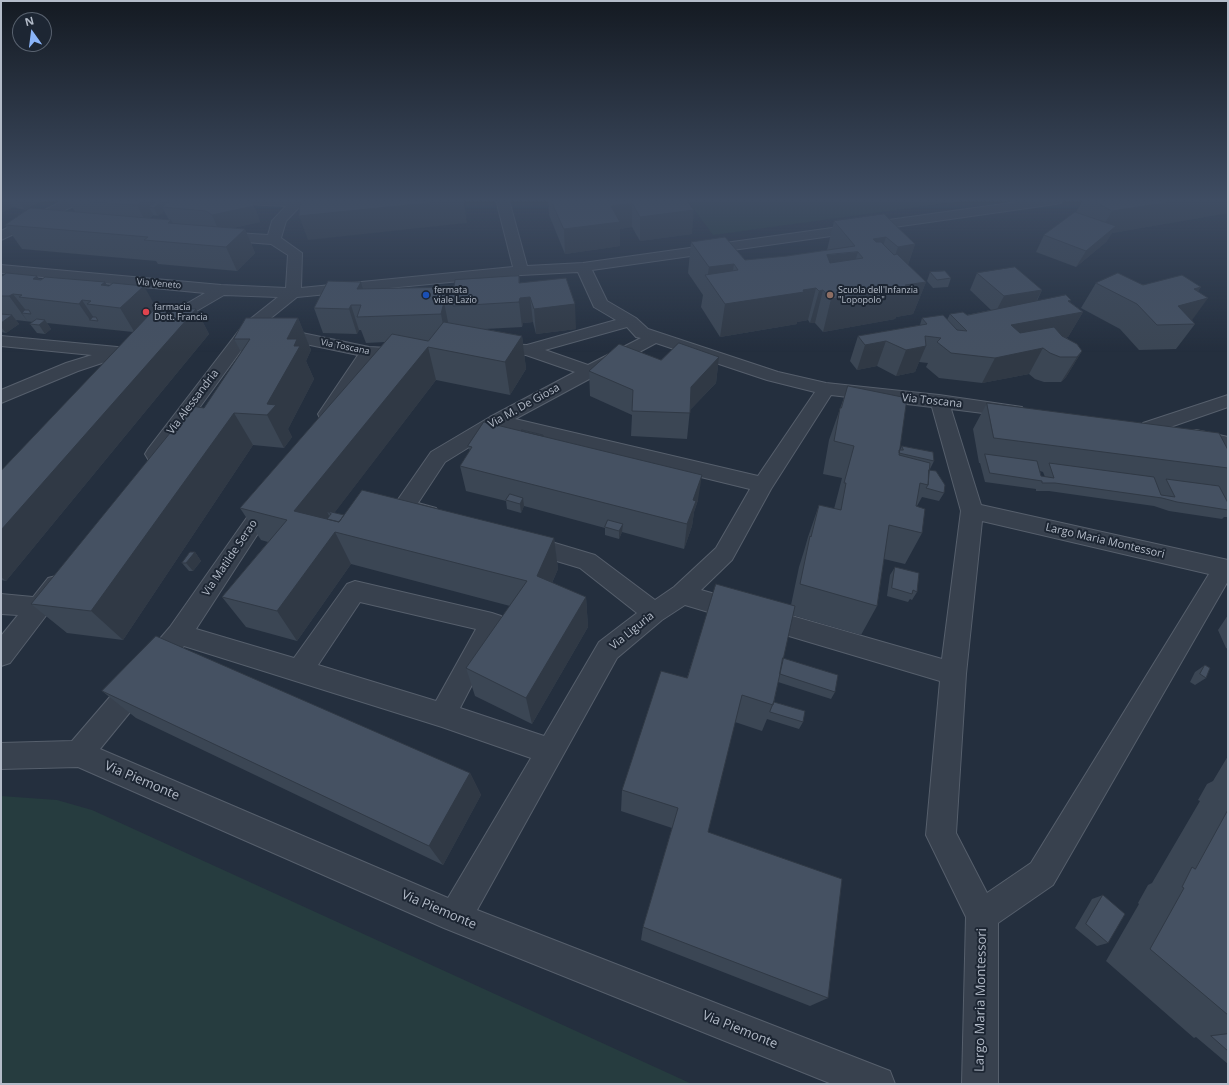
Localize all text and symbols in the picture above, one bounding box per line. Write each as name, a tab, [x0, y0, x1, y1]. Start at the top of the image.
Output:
north arrow	[12, 12, 52, 52]
text: N	[23, 12, 35, 29]
street label: Via Veneto	[136, 277, 182, 291]
place label: fermata viale Lazio	[434, 285, 477, 306]
place label: Scuola dell'Infanzia "Lopopolo"	[838, 285, 918, 306]
marker: fermata viale Lazio	[421, 290, 431, 300]
marker: Scuola dell'Infanzia "Lopopolo"	[825, 290, 835, 300]
place label: farmacia Dott. Francia	[154, 302, 207, 323]
marker: farmacia Dott. Francia	[141, 307, 151, 317]
street label: Via Toscana	[320, 337, 370, 357]
street label: Via Alessandria	[164, 367, 222, 437]
street label: Via M. De Giosa	[486, 381, 562, 431]
street label: Via Toscana	[901, 391, 963, 411]
street label: Via Matilde Serao	[200, 517, 260, 599]
street label: Largo Maria Montessori	[1044, 521, 1166, 561]
street label: Via Liguria	[607, 609, 657, 653]
street label: Via Piemonte	[102, 758, 182, 804]
street label: Via Piemonte	[399, 887, 479, 933]
street label: Largo Maria Montessori	[972, 928, 990, 1072]
street label: Via Piemonte	[700, 1008, 780, 1052]

